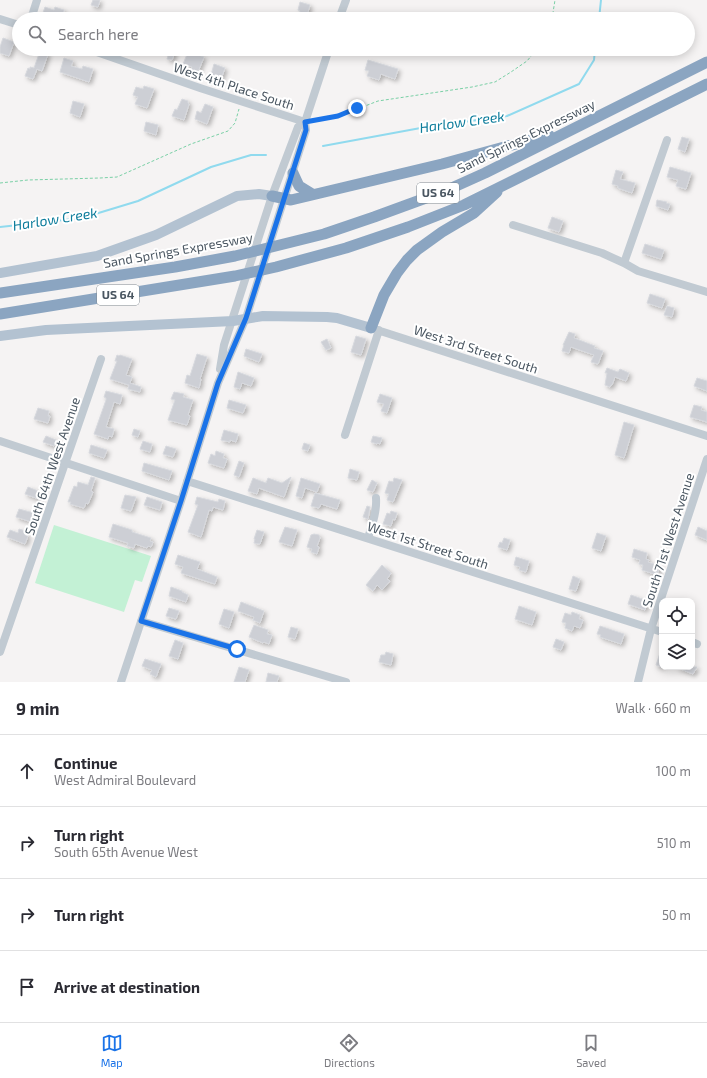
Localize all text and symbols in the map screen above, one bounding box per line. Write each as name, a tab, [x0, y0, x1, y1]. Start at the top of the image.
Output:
search box	[12, 12, 695, 56]
icon: search	[26, 23, 48, 45]
text: Search here	[58, 25, 139, 43]
street label: West 4th Place South	[171, 59, 297, 113]
street label: Sand Springs Expressway	[454, 96, 598, 176]
route end	[348, 99, 366, 117]
water label: Harlow Creek	[418, 107, 505, 136]
road number: US 64	[417, 183, 459, 203]
water label: Harlow Creek	[11, 203, 99, 234]
street label: Sand Springs Expressway	[102, 229, 254, 271]
road number: US 64	[97, 285, 139, 305]
street label: West 3rd Street South	[412, 321, 540, 377]
street label: South 64th West Avenue	[21, 395, 83, 537]
street label: South 71st West Avenue	[639, 471, 697, 609]
street label: West 1st Street South	[365, 518, 491, 572]
map controls	[659, 598, 695, 670]
button: locate	[659, 598, 695, 634]
button: layers	[659, 634, 695, 670]
route start	[228, 640, 246, 658]
text: 9 min	[16, 698, 60, 718]
text: Walk · 660 m	[615, 700, 691, 716]
text: Continue	[54, 754, 117, 772]
icon: ahead	[16, 760, 38, 782]
text: 100 m	[656, 763, 691, 779]
text: West Admiral Boulevard	[54, 772, 196, 788]
text: Turn right	[54, 826, 124, 844]
icon: right	[16, 832, 38, 854]
text: 510 m	[657, 835, 691, 851]
text: South 65th Avenue West	[54, 844, 198, 860]
icon: right	[16, 904, 38, 926]
text: Turn right	[54, 906, 124, 924]
text: 50 m	[662, 907, 691, 923]
icon: arrive	[16, 976, 38, 998]
text: Arrive at destination	[54, 978, 200, 996]
tab: Map	[101, 1032, 123, 1069]
tab: Directions	[324, 1032, 375, 1069]
tab: Saved	[576, 1032, 606, 1069]

